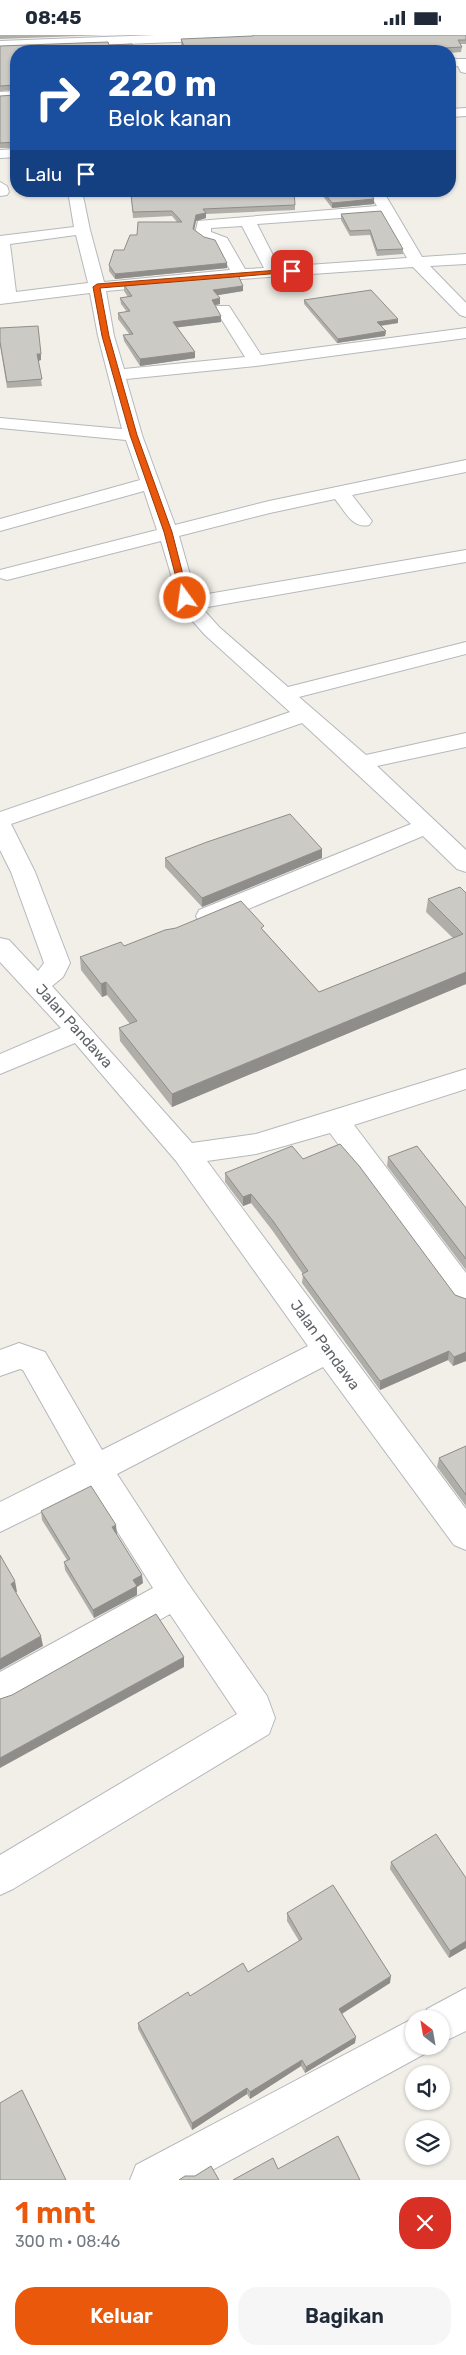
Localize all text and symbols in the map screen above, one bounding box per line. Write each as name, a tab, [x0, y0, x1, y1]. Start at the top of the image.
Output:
text: 08:45	[25, 6, 82, 29]
text: 220 m	[108, 63, 217, 105]
icon: right	[25, 65, 90, 130]
text: Belok kanan	[108, 105, 232, 132]
icon: arrive	[72, 160, 100, 188]
text: Lalu	[25, 163, 62, 186]
pin	[271, 250, 313, 292]
icon: arrive	[278, 257, 306, 285]
position arrow	[158, 571, 210, 623]
street label: Jalan Pandawa	[32, 980, 116, 1072]
street label: Jalan Pandawa	[286, 1297, 364, 1393]
north arrow	[405, 2010, 450, 2055]
map controls	[405, 2010, 450, 2165]
button: sound	[405, 2065, 450, 2110]
button: layers	[405, 2120, 450, 2165]
text: 1 mnt	[15, 2195, 96, 2231]
button: close	[399, 2197, 451, 2249]
text: 300 m · 08:46	[15, 2232, 120, 2251]
button: Keluar	[15, 2287, 228, 2345]
button: Bagikan	[238, 2287, 451, 2345]

